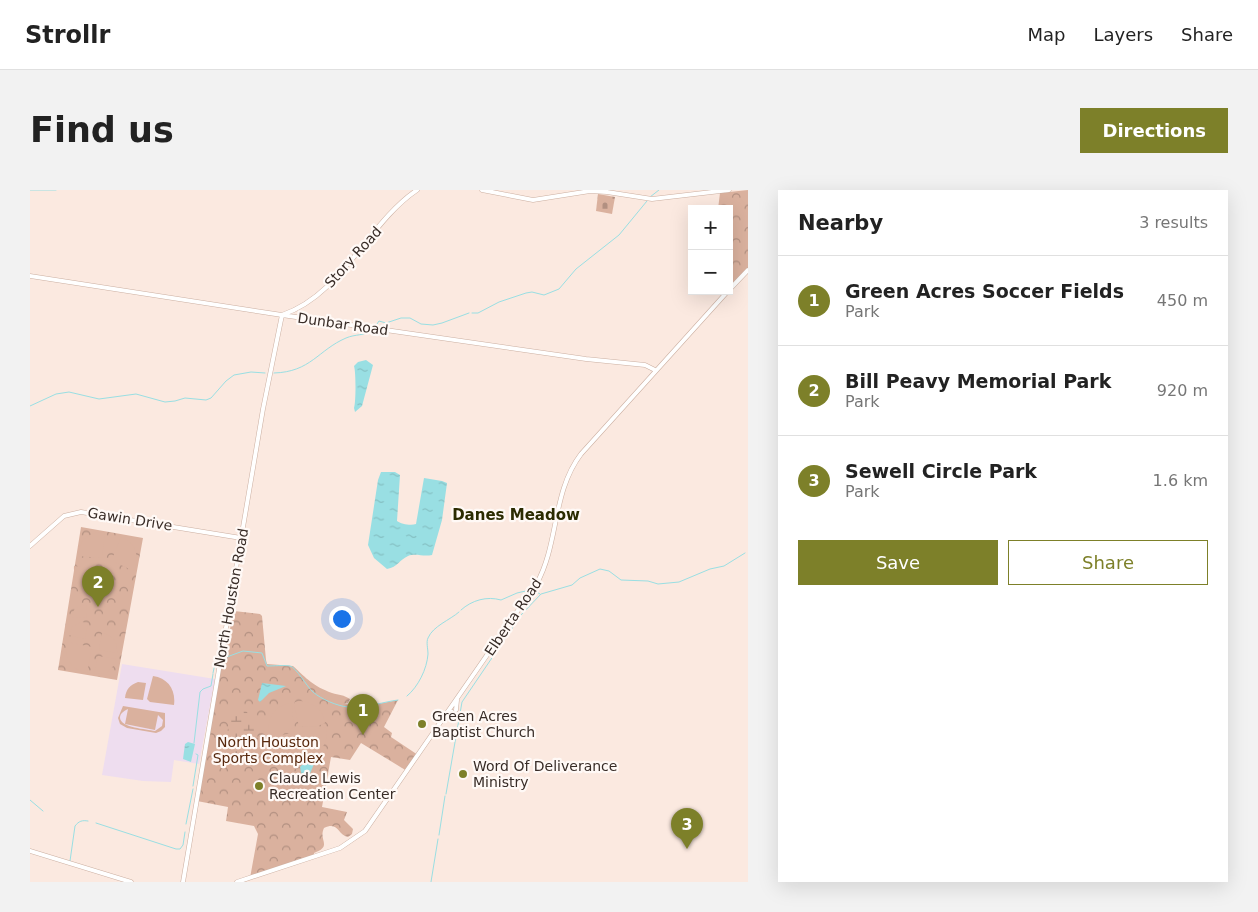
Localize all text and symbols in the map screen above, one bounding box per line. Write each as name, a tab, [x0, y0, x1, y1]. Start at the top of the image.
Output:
text: Strollr	[25, 21, 110, 49]
text: Map	[1027, 24, 1065, 45]
text: Layers	[1093, 24, 1153, 45]
text: Share	[1181, 24, 1233, 45]
button: Directions	[1080, 108, 1228, 153]
text: Find us	[30, 110, 174, 150]
map controls	[688, 205, 733, 295]
button: +	[688, 205, 733, 250]
text: Nearby	[798, 211, 883, 235]
text: 3 results	[1139, 213, 1208, 232]
street label: Story Road	[321, 223, 385, 291]
button: −	[688, 250, 733, 295]
text: Green Acres Soccer Fields	[845, 280, 1124, 302]
text: 1	[808, 291, 820, 310]
text: 450 m	[1157, 291, 1208, 310]
text: Park	[845, 302, 880, 321]
street label: Dunbar Road	[297, 310, 389, 338]
text: Bill Peavy Memorial Park	[845, 370, 1111, 392]
text: 2	[808, 381, 820, 400]
text: 920 m	[1157, 381, 1208, 400]
text: Park	[845, 392, 880, 411]
text: Sewell Circle Park	[845, 460, 1037, 482]
text: 3	[808, 471, 820, 490]
text: 1.6 km	[1153, 471, 1208, 490]
text: Park	[845, 482, 880, 501]
street label: Gawin Drive	[87, 504, 173, 534]
district label: Danes Meadow	[452, 506, 580, 524]
street label: North Houston Road	[211, 527, 251, 669]
button: Save	[798, 540, 998, 585]
button: Share	[1008, 540, 1208, 585]
pin: 2	[82, 566, 114, 607]
street label: Elberta Road	[481, 575, 545, 659]
your location	[329, 606, 355, 632]
pin: 1	[347, 694, 379, 735]
place label: Green Acres Baptist Church	[432, 708, 535, 740]
marker: Green Acres Baptist Church	[416, 718, 428, 730]
park label: North Houston Sports Complex	[213, 734, 323, 766]
place label: Word Of Deliverance Ministry	[473, 758, 617, 790]
marker: Word Of Deliverance Ministry	[457, 768, 469, 780]
place label: Claude Lewis Recreation Center	[269, 770, 396, 802]
marker: Claude Lewis Recreation Center	[253, 780, 265, 792]
pin: 3	[671, 808, 703, 849]

